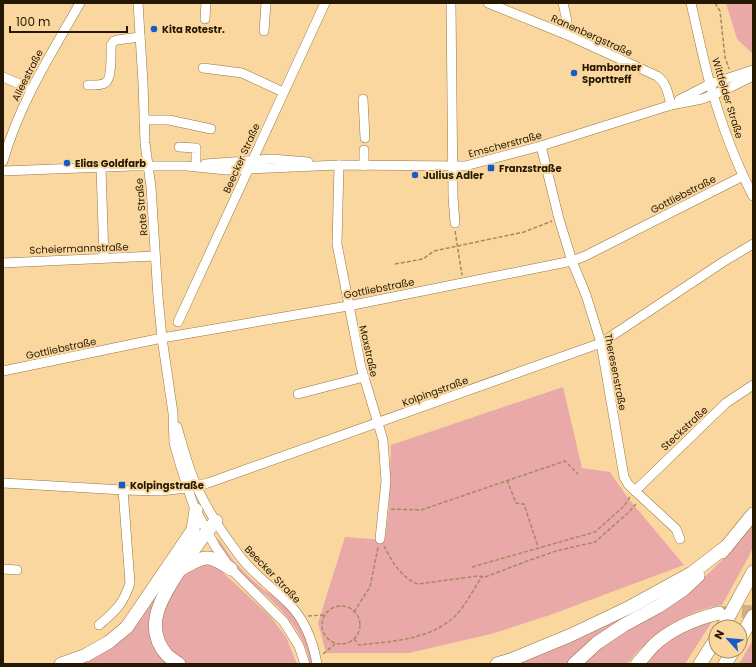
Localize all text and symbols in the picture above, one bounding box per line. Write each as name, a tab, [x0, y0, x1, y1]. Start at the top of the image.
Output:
scale bar	[10, 8, 127, 34]
street label: Ranenbergstraße	[549, 11, 635, 60]
text: 100 m	[16, 13, 50, 30]
place label: Kita Rotestr.	[162, 22, 225, 37]
marker: Kita Rotestr.	[149, 24, 159, 34]
street label: Alleestraße	[8, 47, 47, 104]
street label: Wittfelder Straße	[708, 56, 747, 140]
place label: Hamborner Sporttreff	[582, 60, 642, 87]
marker: Hamborner Sporttreff	[569, 68, 579, 78]
street label: Beecker Straße	[219, 121, 264, 196]
street label: Emscherstraße	[467, 127, 543, 161]
place label: Elias Goldfarb	[75, 156, 146, 171]
marker: Elias Goldfarb	[62, 158, 72, 168]
place label: Franzstraße	[499, 161, 562, 176]
marker: Franzstraße	[486, 163, 496, 173]
place label: Julius Adler	[423, 168, 484, 183]
marker: Julius Adler	[410, 170, 420, 180]
street label: Gottliebstraße	[648, 171, 719, 217]
street label: Rote Straße	[131, 177, 151, 236]
street label: Scheiermannstraße	[29, 239, 129, 258]
street label: Gottliebstraße	[342, 274, 416, 303]
street label: Maxstraße	[355, 324, 382, 378]
street label: Theresenstraße	[601, 332, 630, 412]
street label: Gottliebstraße	[24, 334, 98, 363]
street label: Kolpingstraße	[400, 373, 470, 410]
street label: Steckstraße	[658, 403, 711, 454]
place label: Kolpingstraße	[130, 478, 204, 493]
marker: Kolpingstraße	[117, 480, 127, 490]
street label: Beecker Straße	[241, 542, 304, 607]
north arrow	[708, 619, 748, 659]
text: N	[710, 627, 728, 642]

